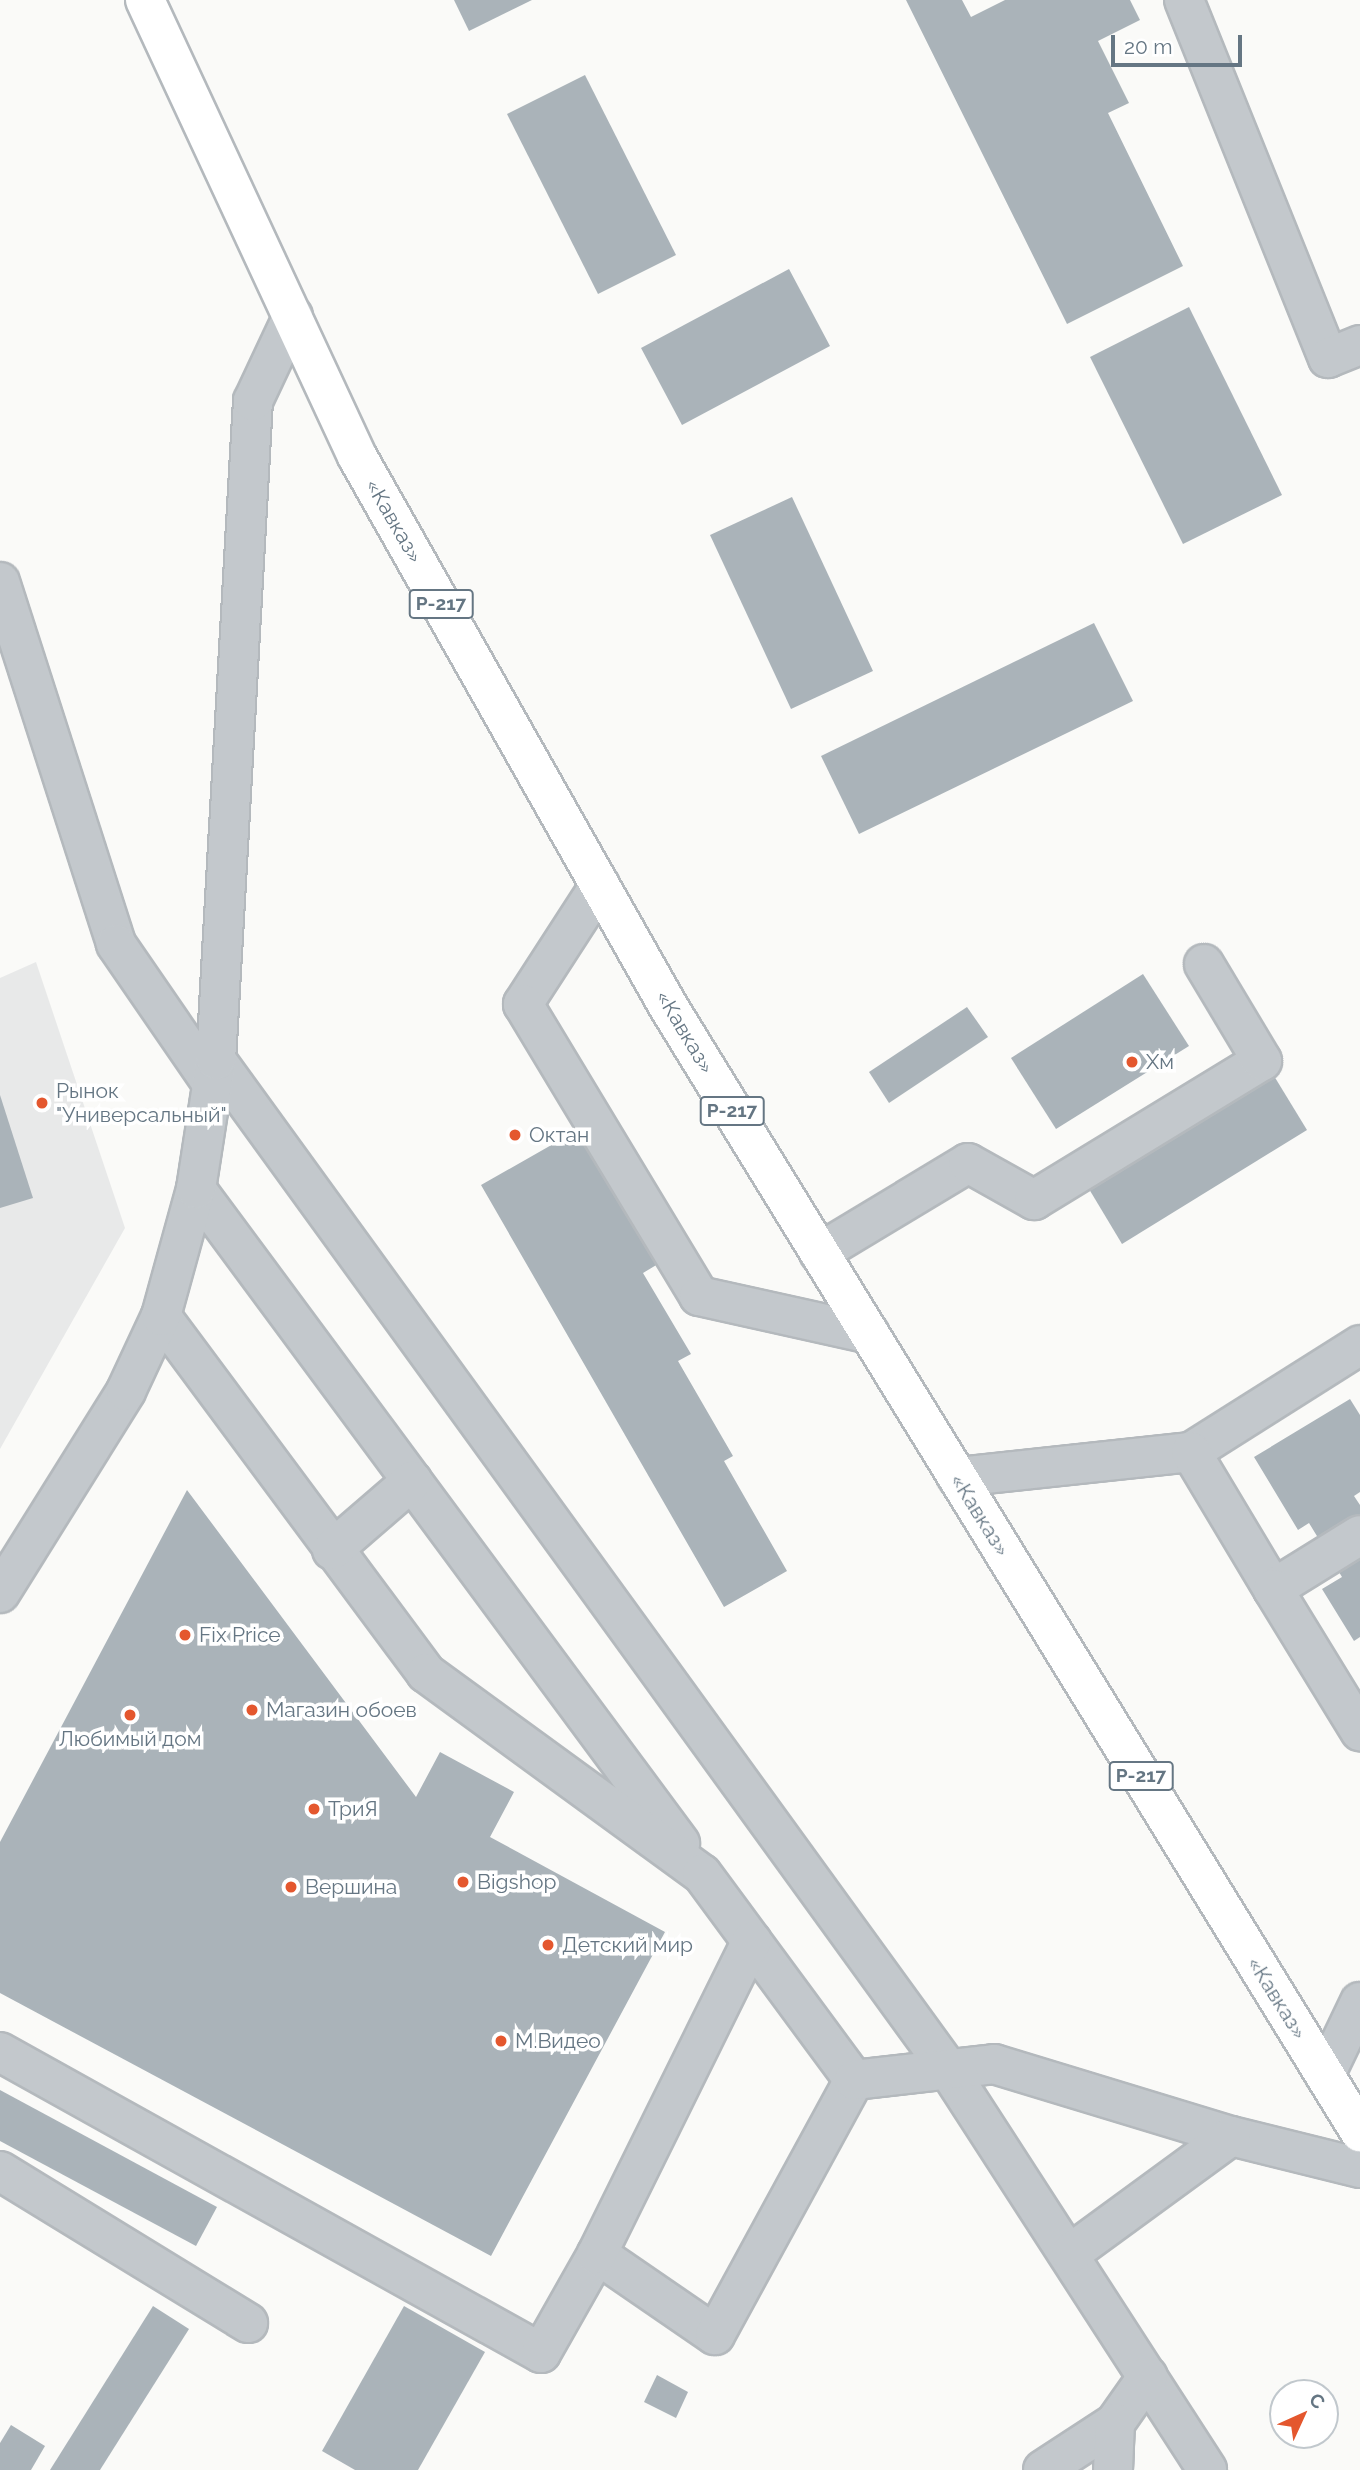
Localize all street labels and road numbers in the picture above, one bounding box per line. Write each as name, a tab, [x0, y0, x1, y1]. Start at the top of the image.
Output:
street label: «Кавказ»	[360, 475, 428, 567]
road number: Р-217	[408, 589, 474, 620]
street label: «Кавказ»	[650, 986, 720, 1078]
road number: Р-217	[699, 1096, 765, 1126]
street label: «Кавказ»	[945, 1469, 1015, 1561]
road number: Р-217	[1108, 1760, 1174, 1792]
street label: «Кавказ»	[1242, 1952, 1312, 2044]

